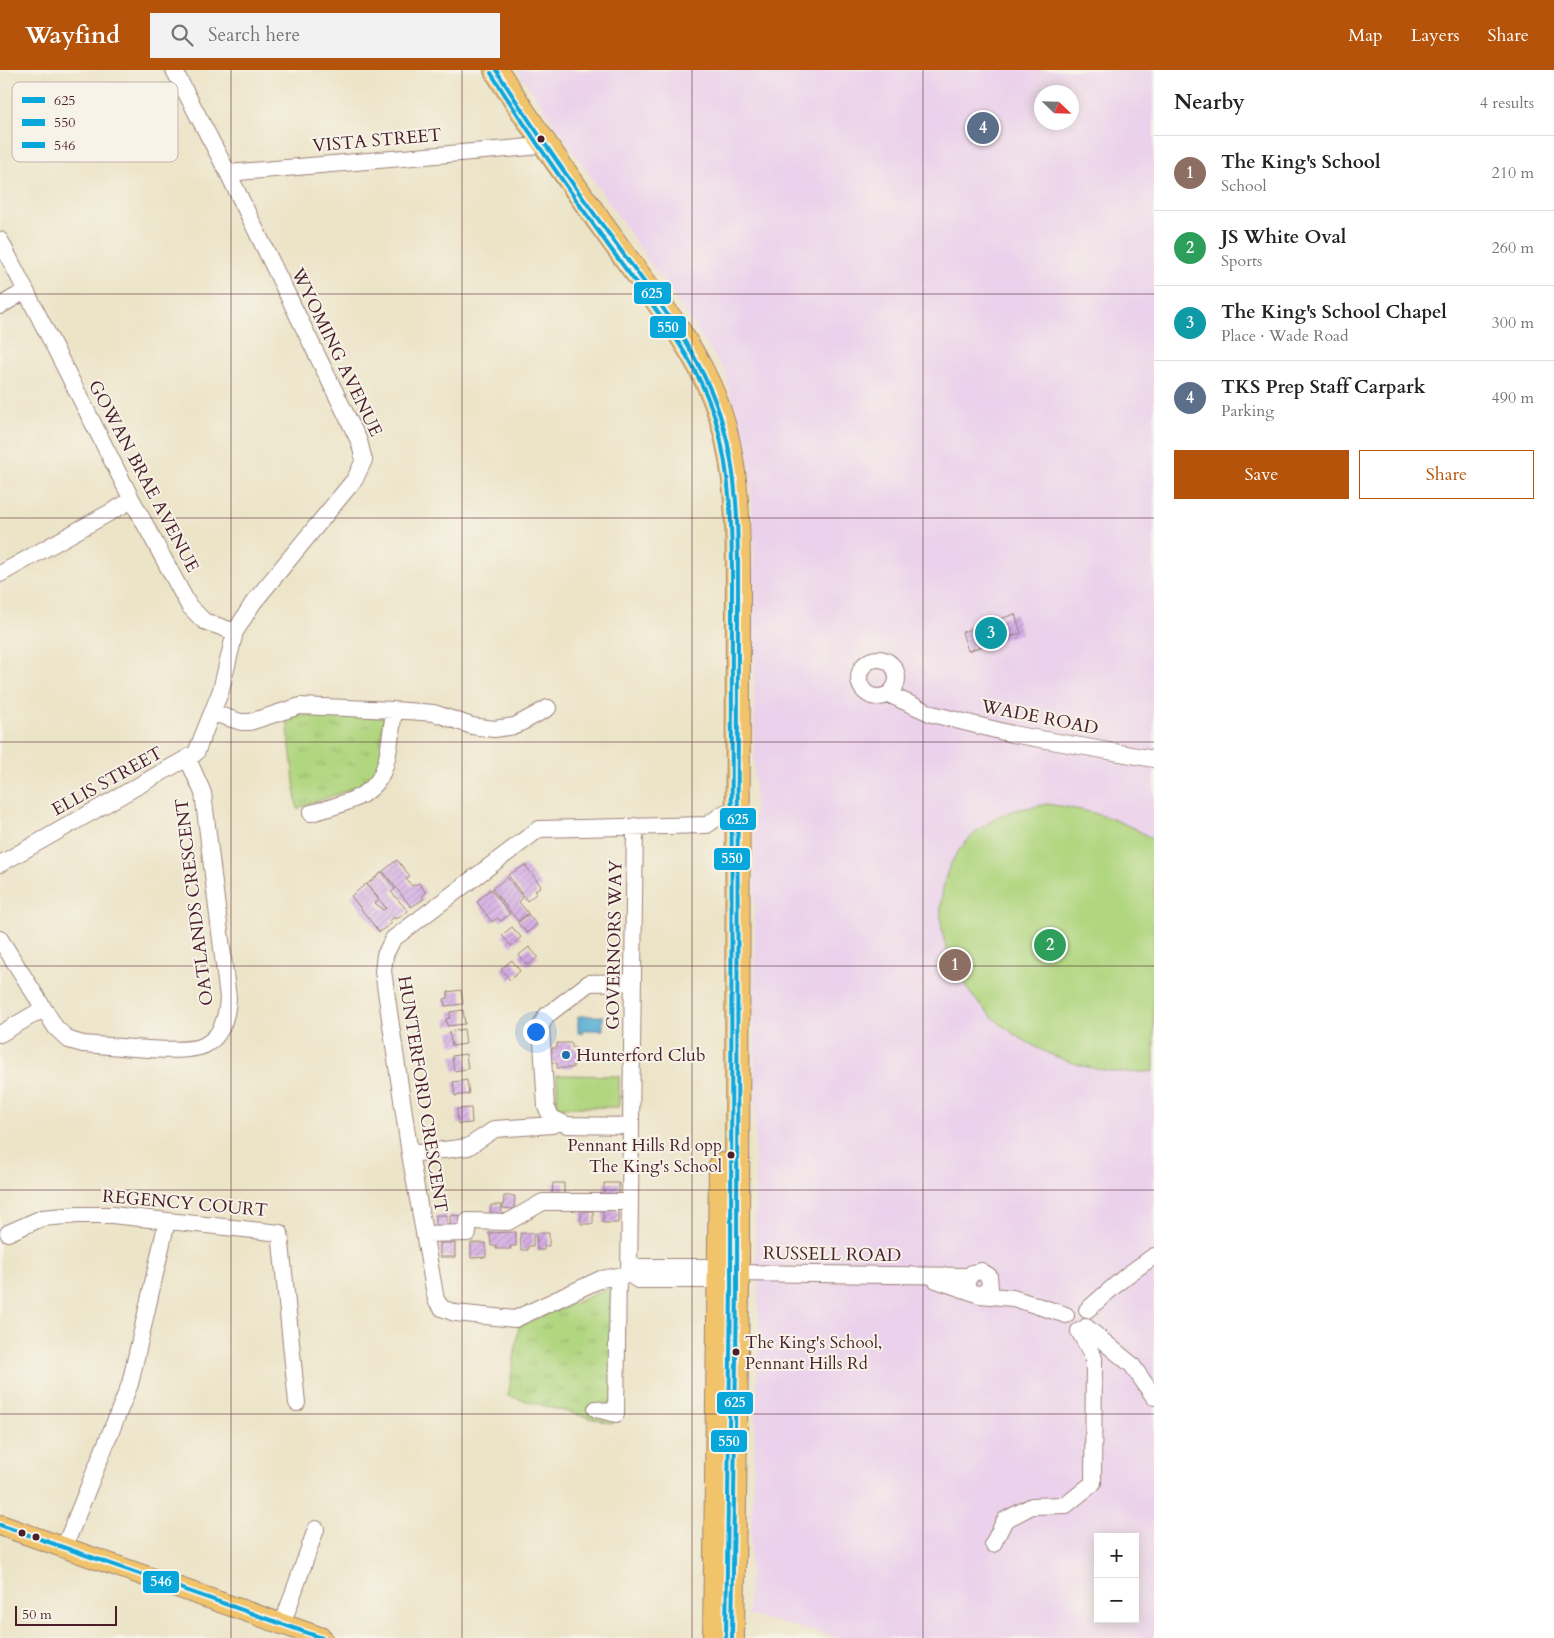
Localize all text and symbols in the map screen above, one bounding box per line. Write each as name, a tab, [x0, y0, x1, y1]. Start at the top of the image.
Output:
search box	[150, 13, 500, 58]
text: Wayfind	[25, 19, 120, 52]
icon: search	[168, 21, 196, 49]
text: Search here	[208, 22, 300, 48]
text: Map	[1348, 23, 1383, 48]
text: Layers	[1411, 23, 1460, 48]
text: Share	[1488, 23, 1529, 48]
legend	[12, 82, 178, 162]
north arrow	[1034, 85, 1079, 130]
text: Nearby	[1174, 88, 1245, 117]
text: 625	[54, 91, 76, 110]
text: 4 results	[1480, 92, 1534, 114]
pin: 4	[967, 109, 999, 147]
text: 550	[54, 113, 76, 132]
street label: VISTA STREET	[312, 122, 443, 159]
unlabelled marker	[536, 134, 546, 144]
text: 546	[54, 136, 76, 155]
text: The King's School	[1221, 149, 1381, 175]
text: 1	[1186, 162, 1194, 184]
text: 210 m	[1492, 162, 1534, 184]
text: School	[1221, 175, 1266, 197]
text: JS White Oval	[1221, 224, 1346, 250]
text: 2	[1186, 237, 1194, 259]
text: 260 m	[1492, 237, 1534, 259]
text: Sports	[1221, 250, 1262, 272]
street label: WYOMING AVENUE	[284, 263, 388, 441]
line badge: 625	[633, 281, 672, 305]
text: 625	[641, 284, 663, 303]
text: The King's School Chapel	[1221, 299, 1447, 325]
text: 3	[1186, 312, 1194, 334]
text: 300 m	[1492, 312, 1534, 334]
line badge: 550	[649, 315, 687, 339]
text: 550	[657, 318, 679, 337]
text: Place · Wade Road	[1221, 325, 1349, 347]
text: TKS Prep Staff Carpark	[1221, 374, 1426, 400]
street label: GOWAN BRAE AVENUE	[82, 376, 205, 577]
text: 4	[1186, 387, 1194, 409]
text: 490 m	[1492, 387, 1534, 409]
text: Parking	[1221, 400, 1274, 422]
button: Save	[1174, 450, 1349, 499]
button: Share	[1359, 450, 1534, 499]
pin: 3	[975, 614, 1007, 652]
street label: WADE ROAD	[978, 694, 1101, 741]
street label: ELLIS STREET	[47, 741, 167, 822]
street label: OATLANDS CRESCENT	[169, 797, 220, 1007]
line badge: 625	[719, 807, 757, 831]
text: 625	[727, 810, 749, 829]
line badge: 550	[713, 847, 751, 871]
text: 550	[721, 849, 743, 868]
street label: GOVERNORS WAY	[601, 859, 628, 1030]
pin: 2	[1034, 926, 1066, 964]
pin: 1	[939, 946, 971, 984]
street label: HUNTERFORD CRESCENT	[391, 974, 454, 1214]
your location	[523, 1019, 549, 1045]
place label: Hunterford Club	[576, 1043, 706, 1068]
marker: Hunterford Club	[560, 1049, 572, 1061]
place label: Pennant Hills Rd opp The King's School	[567, 1134, 723, 1178]
marker: Pennant Hills Rd opp The King's School	[726, 1150, 736, 1160]
street label: REGENCY COURT	[101, 1184, 269, 1223]
street label: RUSSELL ROAD	[763, 1241, 901, 1268]
place label: The King's School, Pennant Hills Rd	[745, 1331, 882, 1375]
marker: The King's School, Pennant Hills Rd	[731, 1347, 741, 1357]
line badge: 625	[716, 1391, 754, 1415]
text: 625	[724, 1393, 746, 1412]
line badge: 550	[710, 1429, 748, 1453]
text: 550	[718, 1432, 740, 1451]
unlabelled marker	[17, 1528, 27, 1538]
unlabelled marker	[31, 1532, 41, 1542]
map controls	[1094, 1533, 1139, 1623]
button: +	[1094, 1533, 1139, 1578]
line badge: 546	[142, 1570, 180, 1594]
text: 546	[150, 1572, 172, 1591]
button: −	[1094, 1578, 1139, 1623]
scale bar	[15, 1603, 118, 1626]
text: 50 m	[22, 1605, 52, 1624]

